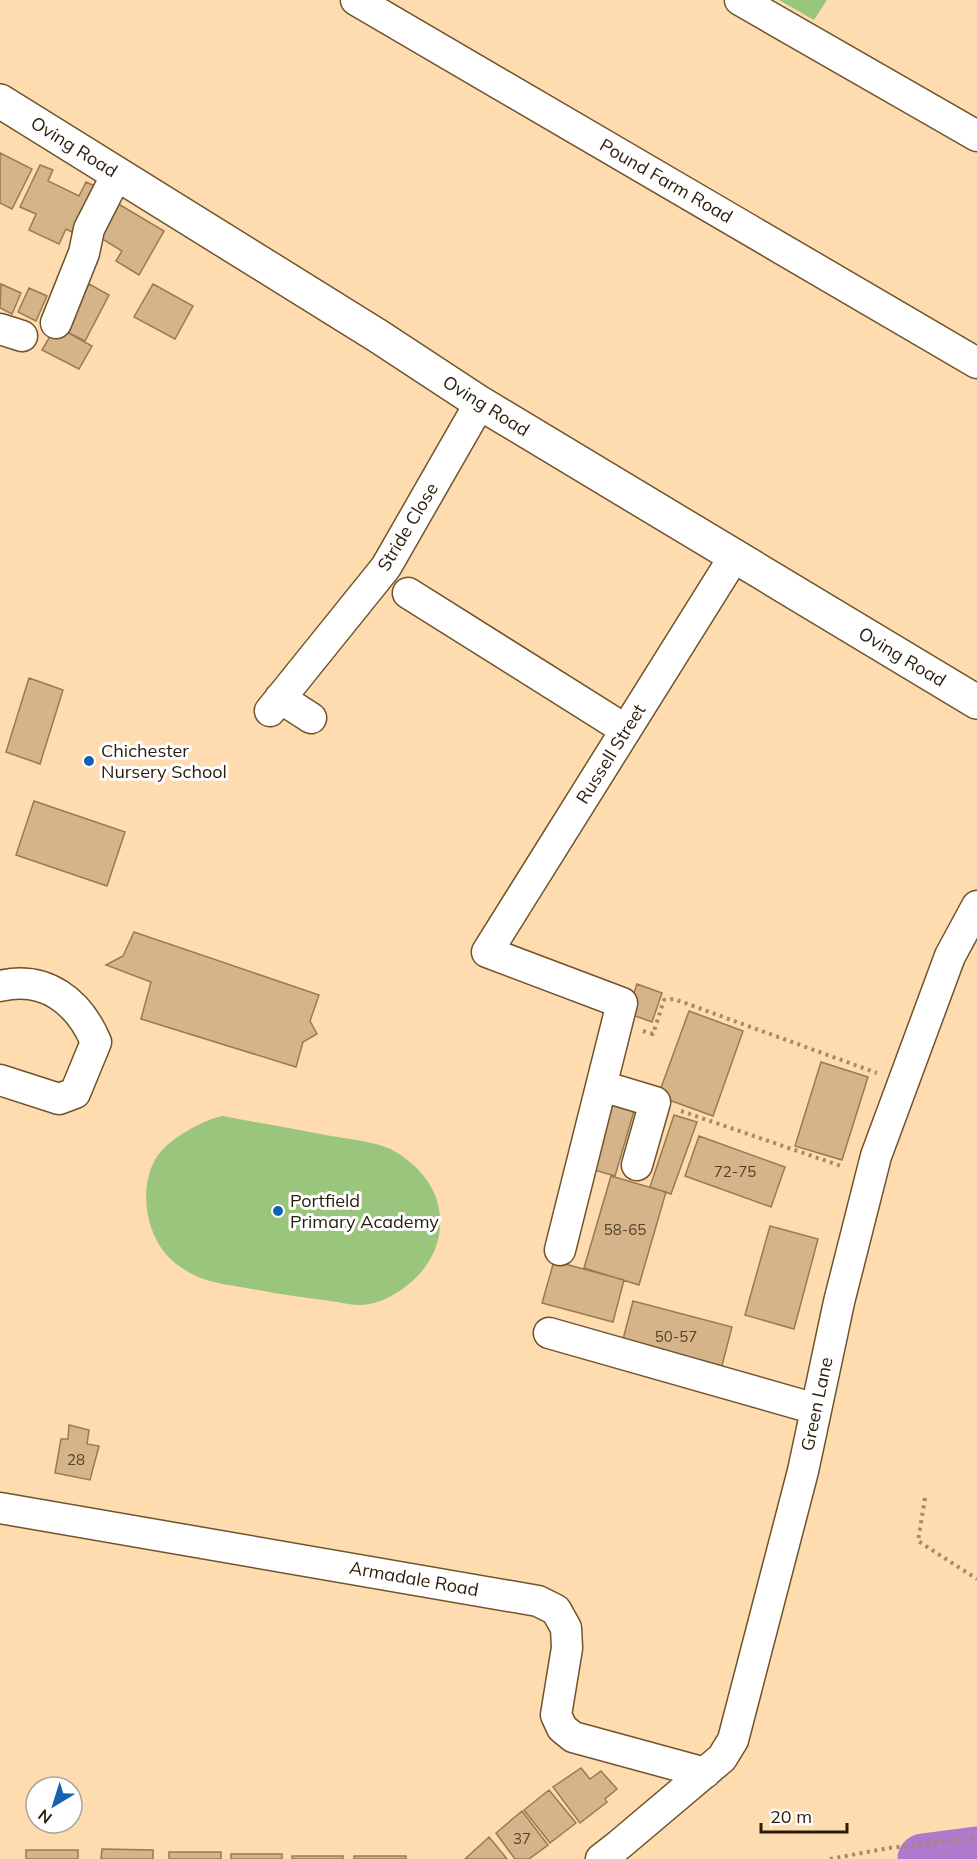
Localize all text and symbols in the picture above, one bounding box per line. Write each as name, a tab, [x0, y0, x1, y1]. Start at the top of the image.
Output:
street label: Oving Road	[27, 111, 122, 182]
street label: Pound Farm Road	[596, 133, 737, 228]
street label: Oving Road	[439, 370, 534, 441]
street label: Stride Close	[372, 478, 443, 575]
street label: Oving Road	[854, 621, 950, 692]
street label: Russell Street	[571, 699, 650, 808]
place label: Chichester Nursery School	[101, 739, 227, 783]
marker: Chichester Nursery School	[82, 754, 96, 768]
house number: 72-75	[714, 1162, 756, 1181]
place label: Portfield Primary Academy	[290, 1189, 439, 1233]
marker: Portfield Primary Academy	[271, 1204, 285, 1218]
house number: 58-65	[604, 1220, 646, 1239]
house number: 50-57	[655, 1327, 697, 1346]
street label: Green Lane	[795, 1355, 838, 1453]
house number: 28	[67, 1450, 85, 1469]
street label: Armadale Road	[348, 1556, 481, 1601]
north arrow	[24, 1775, 84, 1835]
scale bar	[761, 1796, 846, 1834]
text: N	[34, 1805, 56, 1828]
text: 20 m	[770, 1805, 812, 1828]
house number: 37	[513, 1829, 531, 1848]

